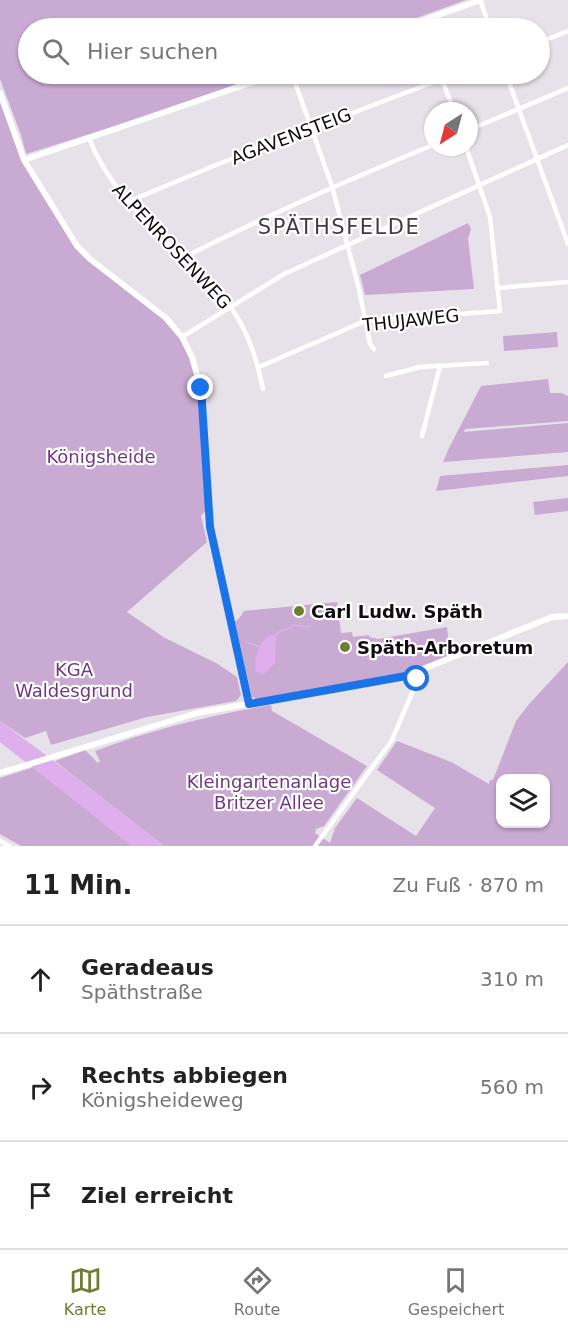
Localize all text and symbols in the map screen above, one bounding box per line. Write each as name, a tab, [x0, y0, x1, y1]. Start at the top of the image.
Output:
search box	[18, 18, 550, 84]
icon: search	[39, 35, 72, 68]
text: Hier suchen	[87, 39, 218, 64]
north arrow	[424, 102, 478, 156]
street label: AGAVENSTEIG	[228, 103, 354, 169]
street label: ALPENROSENWEG	[108, 179, 236, 313]
district label: SPÄTHSFELDE	[258, 214, 420, 239]
street label: THUJAWEG	[361, 304, 460, 336]
route end	[187, 374, 213, 400]
park label: Königsheide	[46, 446, 156, 467]
place label: Carl Ludw. Späth	[311, 601, 483, 622]
marker: Carl Ludw. Späth	[292, 604, 306, 618]
place label: Späth-Arboretum	[357, 637, 533, 658]
marker: Späth-Arboretum	[338, 640, 352, 654]
park label: KGA Waldesgrund	[15, 659, 133, 701]
route start	[403, 665, 429, 691]
park label: Kleingartenanlage Britzer Allee	[187, 771, 351, 813]
map controls	[496, 774, 550, 828]
button: layers	[496, 774, 550, 828]
text: 11 Min.	[24, 870, 132, 900]
text: Zu Fuß · 870 m	[392, 873, 544, 897]
text: Geradeaus	[81, 955, 214, 980]
icon: ahead	[24, 963, 57, 996]
text: 310 m	[480, 967, 544, 991]
text: Späthstraße	[81, 980, 203, 1004]
text: Rechts abbiegen	[81, 1063, 288, 1088]
icon: right	[24, 1071, 57, 1104]
text: 560 m	[480, 1075, 544, 1099]
text: Königsheideweg	[81, 1088, 244, 1112]
icon: arrive	[24, 1179, 57, 1212]
text: Ziel erreicht	[81, 1183, 233, 1208]
tab: Karte	[64, 1264, 106, 1319]
tab: Route	[234, 1264, 280, 1319]
tab: Gespeichert	[408, 1264, 504, 1319]

